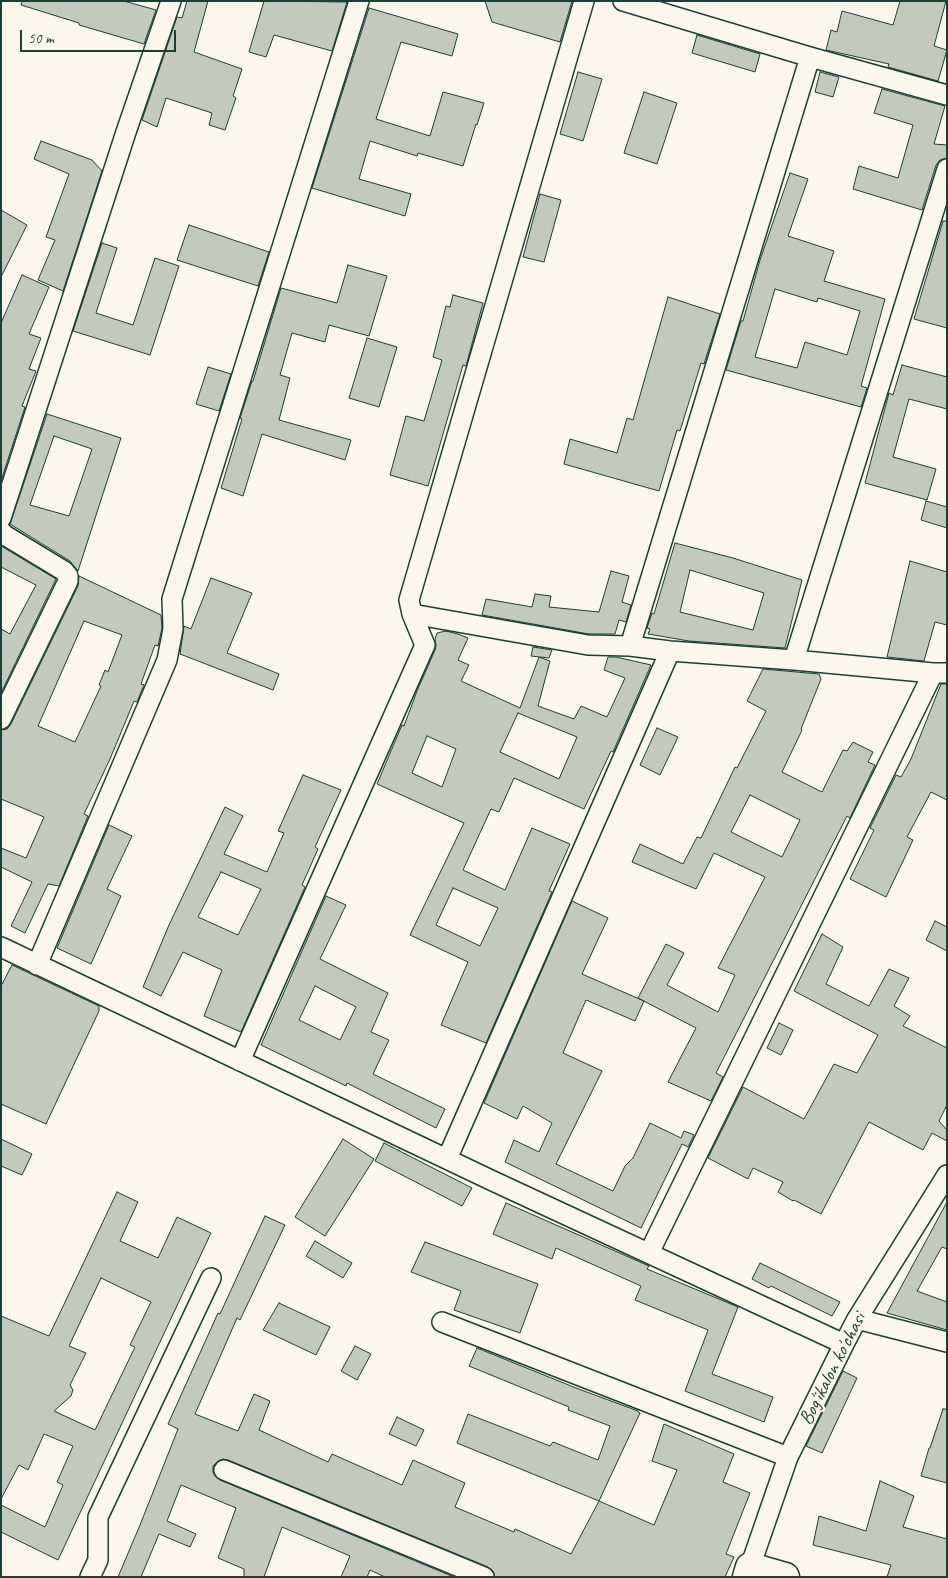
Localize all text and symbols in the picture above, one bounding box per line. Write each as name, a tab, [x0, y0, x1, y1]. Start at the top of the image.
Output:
scale bar	[22, 20, 179, 52]
text: 50 m	[28, 29, 54, 48]
street label: Bog'ikalon ko'chasi	[794, 1309, 872, 1429]

